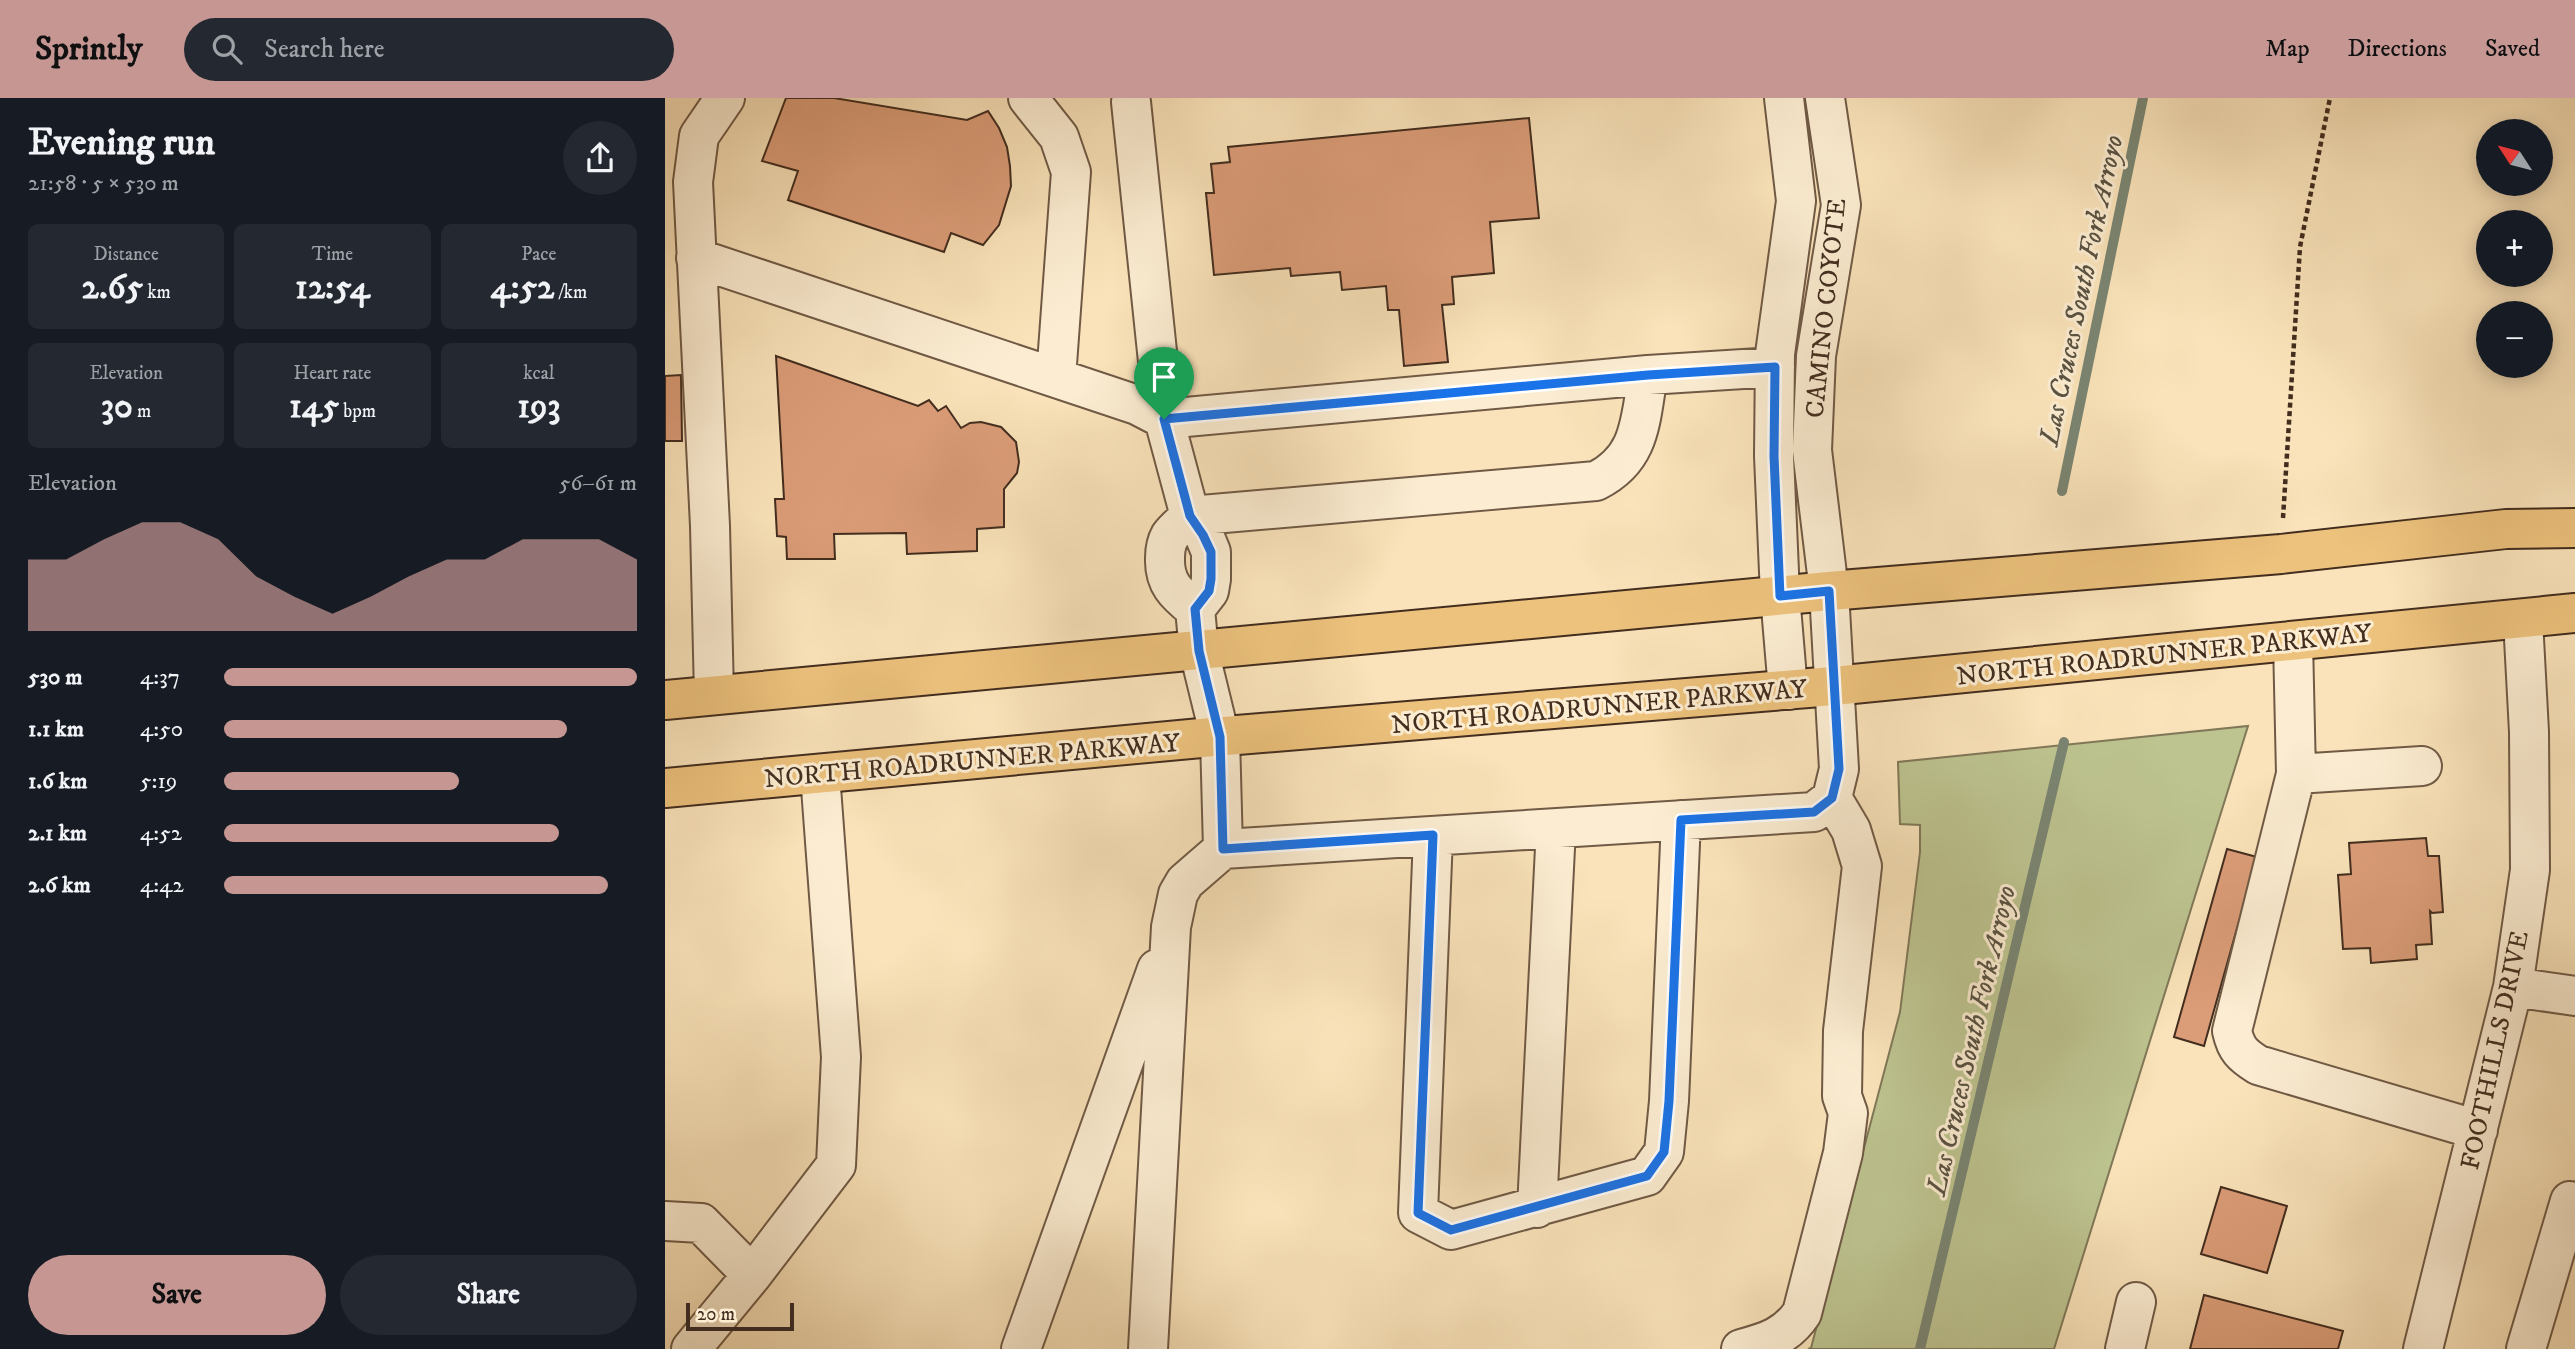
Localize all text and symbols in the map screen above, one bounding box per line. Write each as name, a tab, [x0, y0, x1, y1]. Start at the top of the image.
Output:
search box	[184, 18, 674, 81]
text: Sprintly	[35, 29, 142, 70]
icon: search	[208, 30, 246, 68]
text: Search here	[264, 33, 385, 66]
text: Map	[2265, 34, 2310, 64]
text: Directions	[2348, 34, 2447, 64]
text: Saved	[2485, 34, 2540, 64]
text: Evening run	[28, 119, 215, 167]
north arrow	[2476, 119, 2553, 196]
map controls	[2476, 119, 2553, 378]
button: share	[563, 121, 637, 195]
water label: Las Cruces South Fork Arroyo	[2031, 132, 2131, 451]
text: 21:58 · 5 × 530 m	[28, 169, 179, 198]
street label: CAMINO COYOTE	[1799, 197, 1854, 420]
button: +	[2476, 210, 2553, 287]
text: Distance	[93, 243, 159, 266]
text: Time	[312, 243, 353, 266]
text: Pace	[521, 243, 556, 266]
text: 2.65	[81, 266, 143, 310]
text: 12:54	[295, 266, 370, 310]
text: 4:52	[490, 266, 554, 310]
text: km	[143, 281, 171, 304]
text: /km	[554, 281, 587, 304]
button: −	[2476, 301, 2553, 378]
pin	[1134, 347, 1194, 419]
icon: arrive	[1145, 358, 1183, 396]
text: Elevation	[89, 362, 163, 385]
text: Heart rate	[294, 362, 371, 385]
text: kcal	[523, 362, 554, 385]
text: 30	[101, 385, 133, 429]
text: 145	[289, 385, 339, 429]
text: 193	[517, 385, 560, 429]
text: m	[133, 400, 151, 423]
text: bpm	[339, 400, 376, 423]
text: Elevation	[28, 469, 117, 498]
text: 56–61 m	[559, 469, 637, 498]
street label: NORTH ROADRUNNER PARKWAY	[1955, 617, 2374, 694]
text: 530 m	[28, 663, 83, 692]
text: 4:37	[140, 663, 180, 692]
street label: NORTH ROADRUNNER PARKWAY	[1390, 673, 1809, 742]
text: 1.1 km	[28, 715, 84, 744]
text: 4:50	[140, 715, 183, 744]
street label: NORTH ROADRUNNER PARKWAY	[763, 727, 1182, 796]
text: 1.6 km	[28, 767, 87, 796]
text: 5:19	[140, 767, 177, 796]
text: 2.1 km	[28, 819, 87, 848]
text: 4:52	[140, 819, 182, 848]
text: 2.6 km	[28, 871, 91, 900]
text: 4:42	[140, 871, 184, 900]
water label: Las Cruces South Fork Arroyo	[1918, 882, 2024, 1200]
street label: FOOTHILLS DRIVE	[2454, 928, 2537, 1173]
button: Save	[28, 1255, 326, 1335]
button: Share	[340, 1255, 637, 1335]
scale bar	[686, 1300, 795, 1332]
text: 20 m	[697, 1303, 735, 1326]

